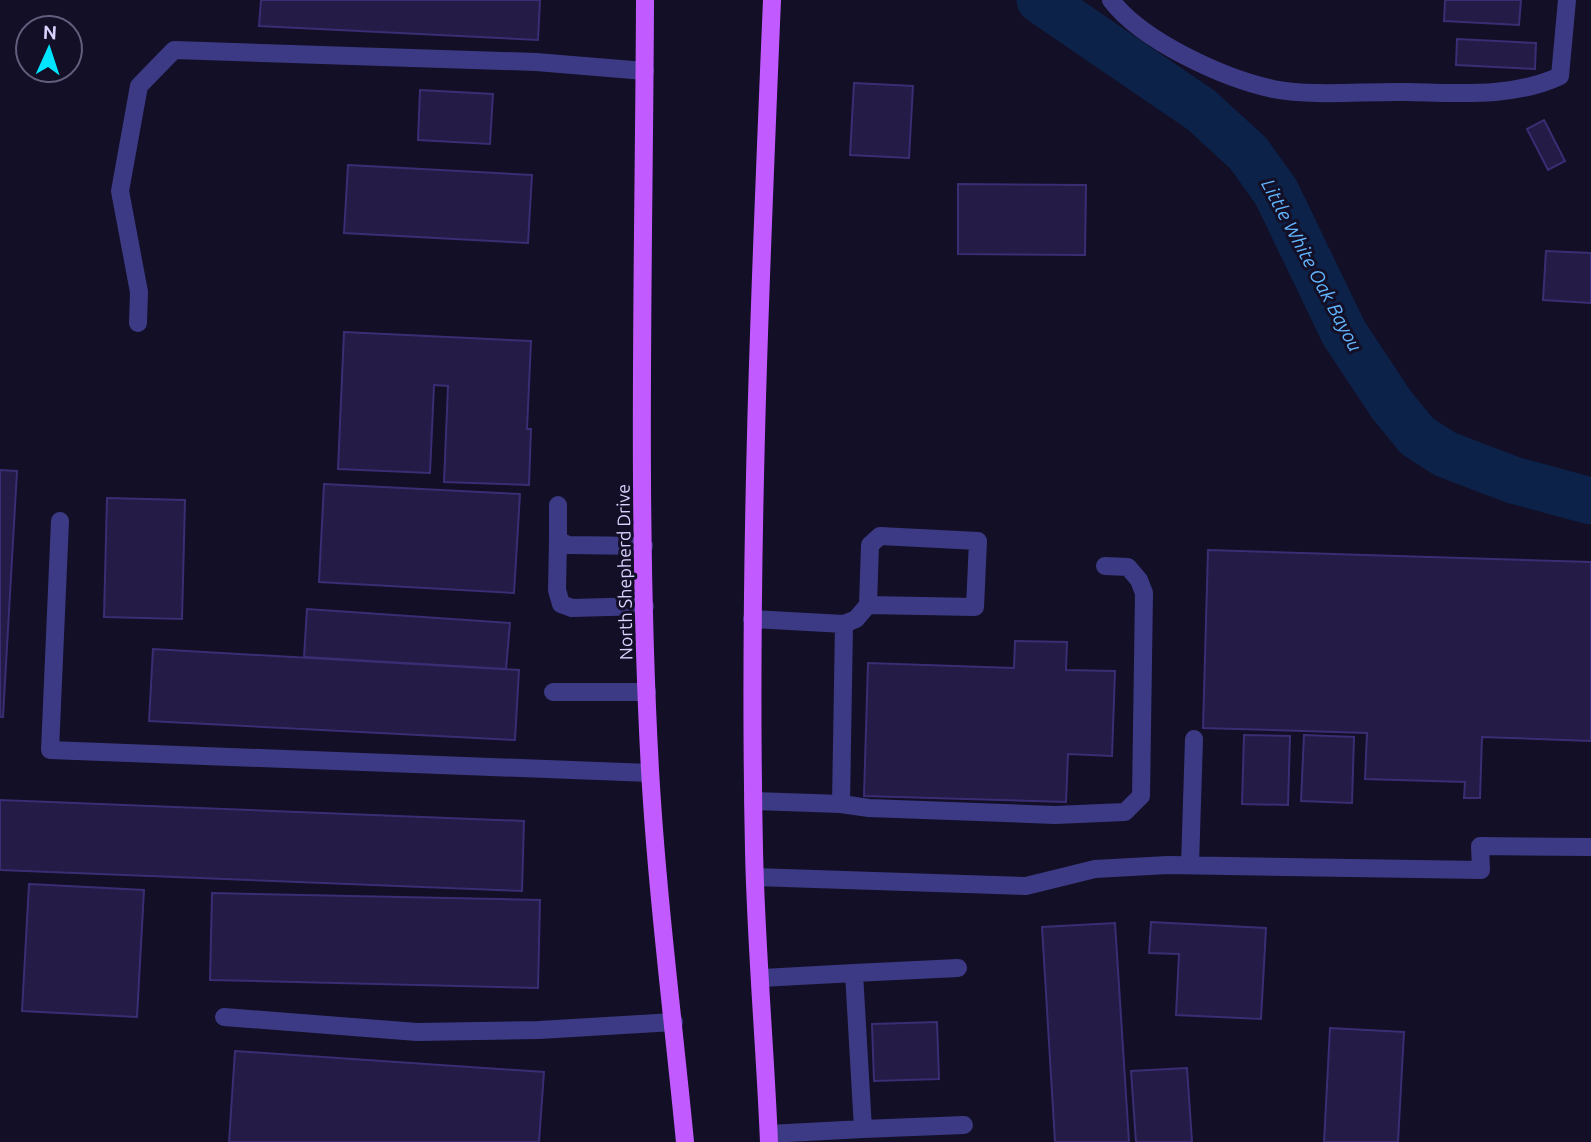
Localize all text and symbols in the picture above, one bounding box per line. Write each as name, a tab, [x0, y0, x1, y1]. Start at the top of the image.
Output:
north arrow	[14, 14, 84, 84]
text: N	[42, 21, 58, 43]
water label: Little White Oak Bayou	[1257, 175, 1367, 355]
street label: North Shepherd Drive	[612, 484, 636, 660]

